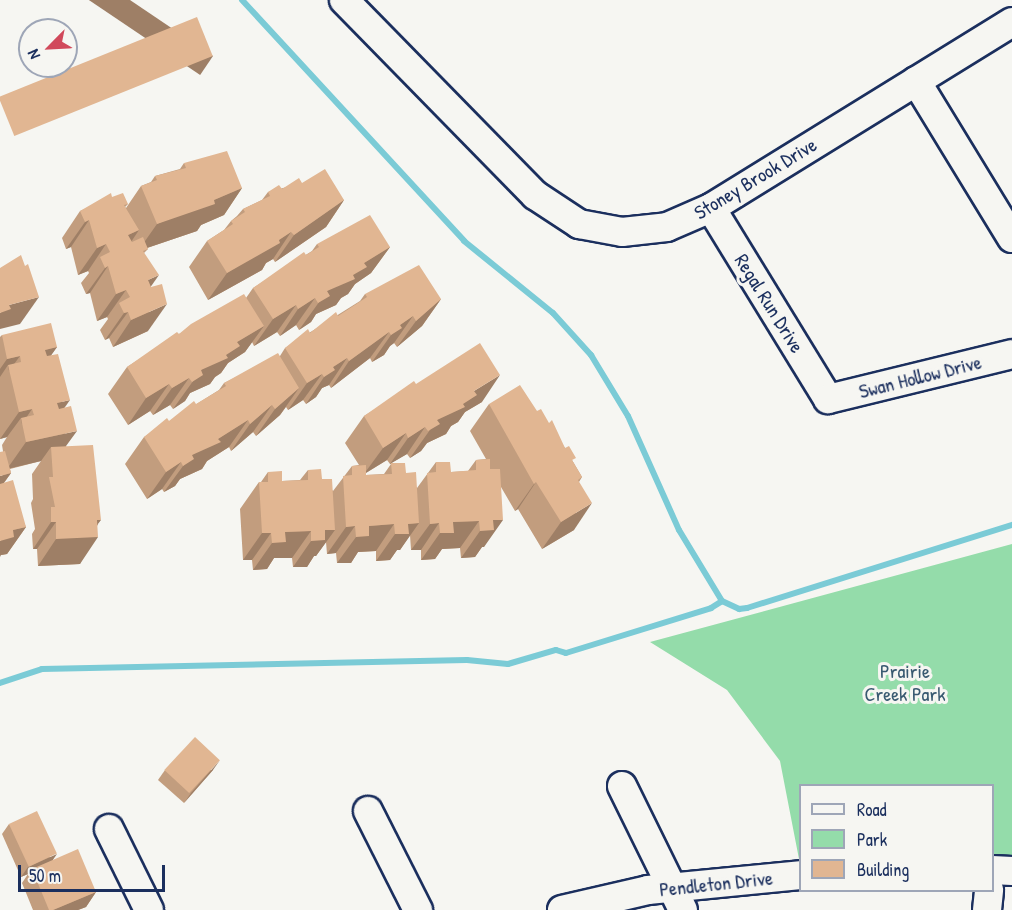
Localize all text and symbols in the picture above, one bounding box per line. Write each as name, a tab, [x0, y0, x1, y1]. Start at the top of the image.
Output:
north arrow	[18, 18, 78, 78]
text: N	[22, 46, 45, 63]
street label: Stoney Brook Drive	[689, 132, 821, 224]
street label: Regal Run Drive	[730, 249, 810, 357]
street label: Swan Hollow Drive	[856, 349, 984, 403]
park label: Prairie Creek Park	[865, 658, 945, 705]
legend	[799, 784, 994, 892]
text: Road	[857, 797, 887, 822]
text: Park	[857, 827, 887, 852]
scale bar	[21, 853, 168, 891]
text: Building	[857, 857, 909, 882]
text: 50 m	[29, 863, 61, 888]
street label: Pendleton Drive	[658, 865, 774, 901]

